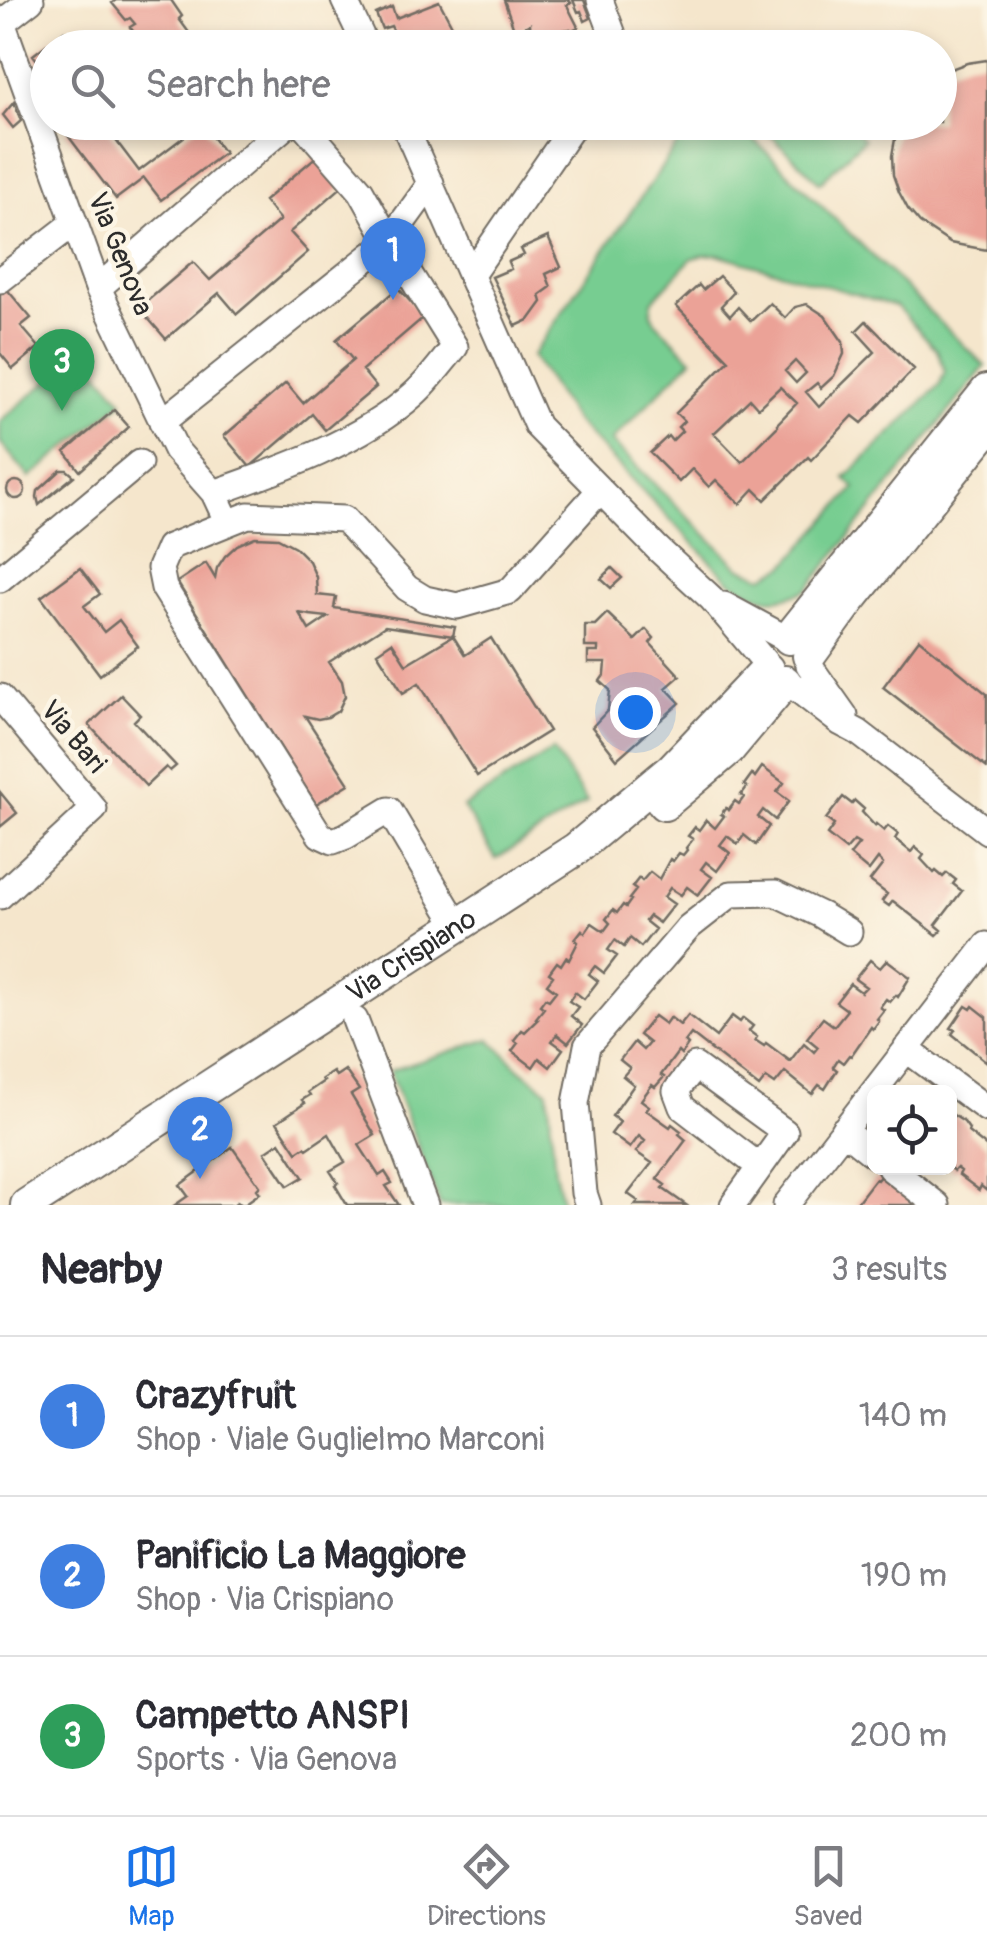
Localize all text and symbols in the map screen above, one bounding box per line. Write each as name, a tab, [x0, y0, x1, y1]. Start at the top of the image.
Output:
search box	[30, 30, 957, 140]
icon: search	[65, 58, 120, 113]
text: Search here	[145, 61, 331, 109]
street label: Via Genova	[79, 187, 161, 321]
pin: 1	[360, 218, 426, 300]
pin: 3	[30, 328, 94, 411]
your location	[610, 687, 661, 738]
street label: Via Bari	[32, 693, 114, 781]
street label: Via Crispiano	[340, 901, 483, 1011]
map controls	[867, 1085, 957, 1175]
button: locate	[867, 1085, 957, 1175]
pin: 2	[168, 1096, 232, 1179]
text: Nearby	[40, 1244, 162, 1296]
text: 3 results	[831, 1250, 947, 1290]
text: Crazyfruit	[135, 1372, 296, 1420]
text: 1	[66, 1396, 79, 1436]
text: 140 m	[859, 1396, 947, 1436]
text: Shop · Viale Guglielmo Marconi	[135, 1420, 545, 1460]
text: Panificio La Maggiore	[135, 1532, 466, 1580]
text: 2	[64, 1556, 81, 1596]
text: 190 m	[861, 1556, 947, 1596]
text: Shop · Via Crispiano	[135, 1580, 394, 1620]
text: Campetto ANSPI	[135, 1692, 410, 1740]
text: 3	[64, 1716, 81, 1756]
text: 200 m	[850, 1716, 947, 1756]
text: Sports · Via Genova	[135, 1740, 397, 1780]
tab: Map	[124, 1839, 179, 1934]
tab: Directions	[427, 1839, 546, 1934]
tab: Saved	[794, 1839, 863, 1934]

